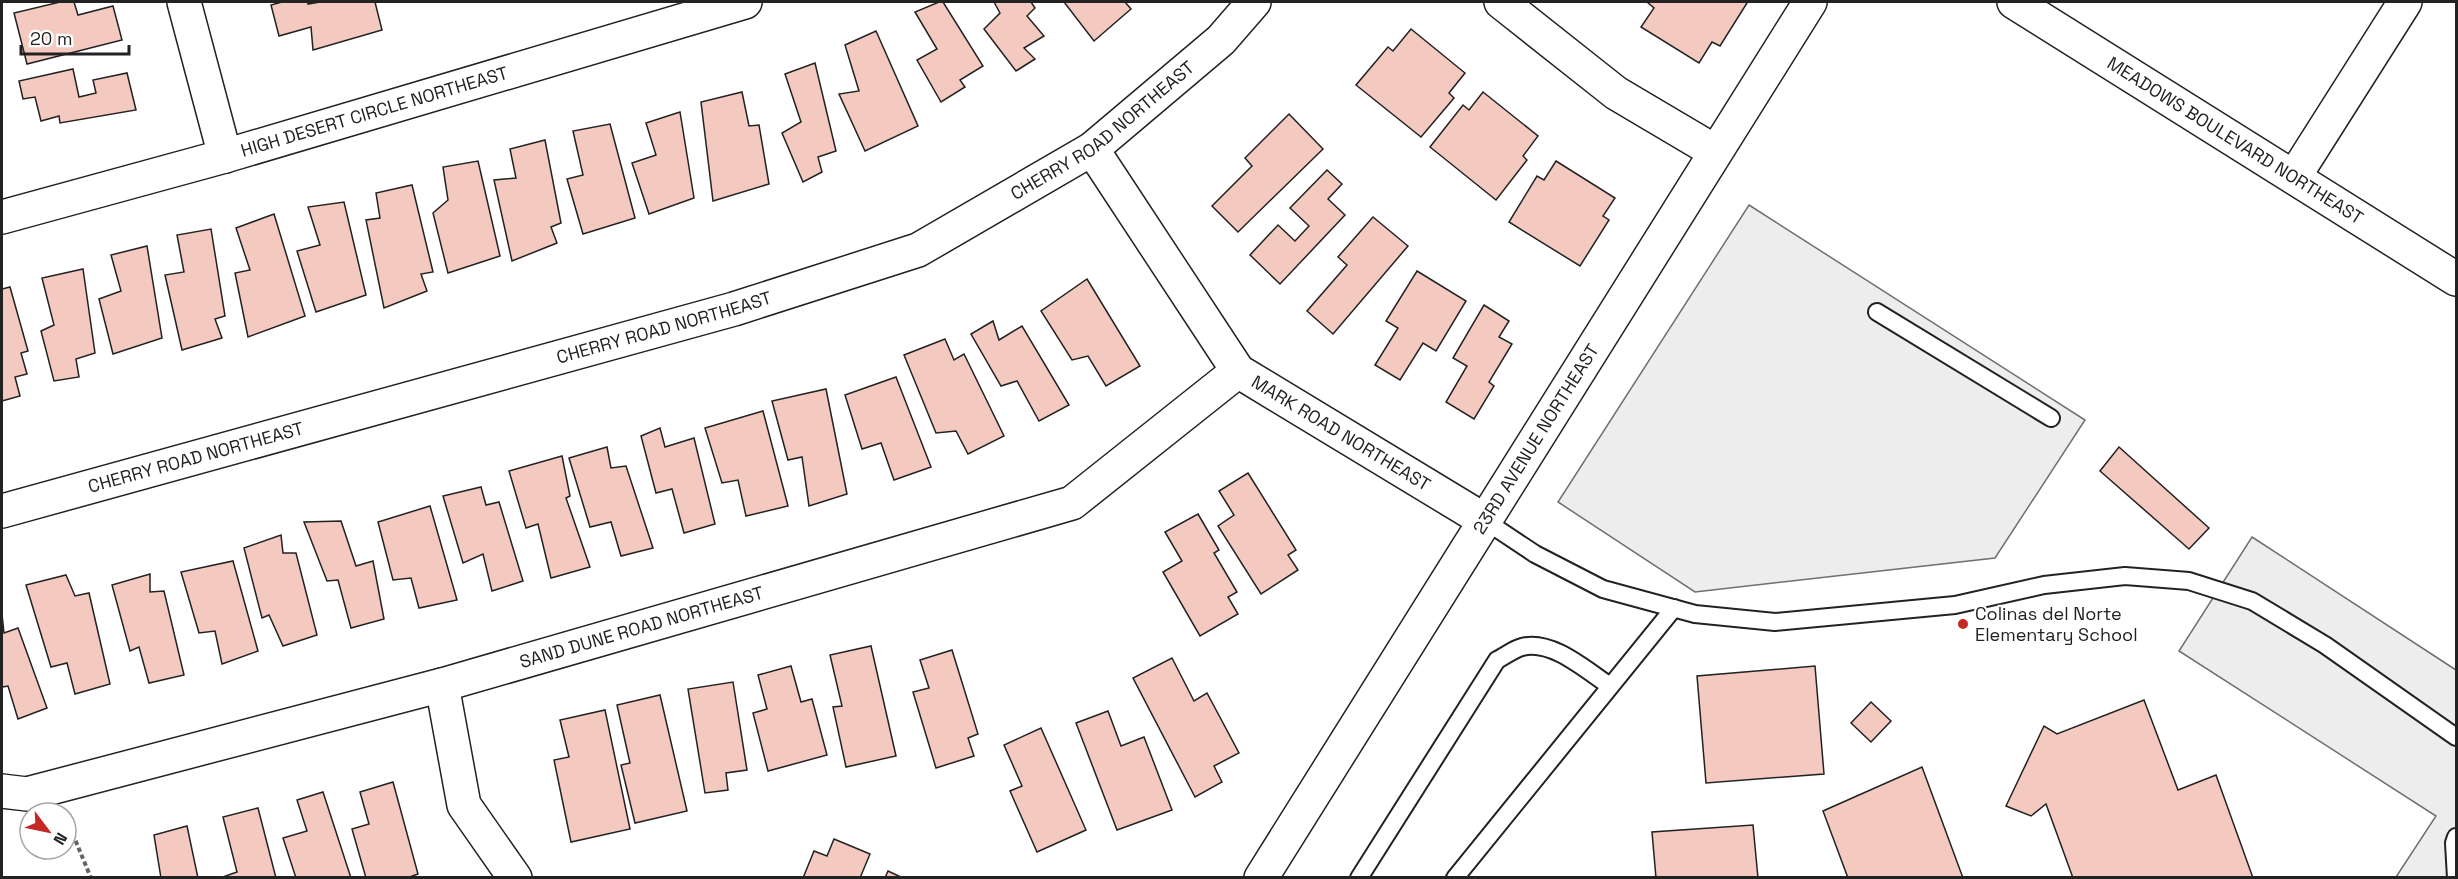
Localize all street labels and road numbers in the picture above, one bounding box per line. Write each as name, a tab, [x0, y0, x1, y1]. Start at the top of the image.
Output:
street label: MEADOWS BOULEVARD NORTHEAST	[2103, 51, 2368, 229]
street label: CHERRY ROAD NORTHEAST	[1006, 55, 1199, 205]
street label: HIGH DESERT CIRCLE NORTHEAST	[238, 61, 511, 162]
street label: CHERRY ROAD NORTHEAST	[554, 286, 775, 368]
street label: 23RD AVENUE NORTHEAST	[1468, 339, 1604, 538]
street label: MARK ROAD NORTHEAST	[1247, 370, 1435, 496]
street label: CHERRY ROAD NORTHEAST	[85, 416, 306, 498]
street label: SAND DUNE ROAD NORTHEAST	[517, 581, 766, 673]

